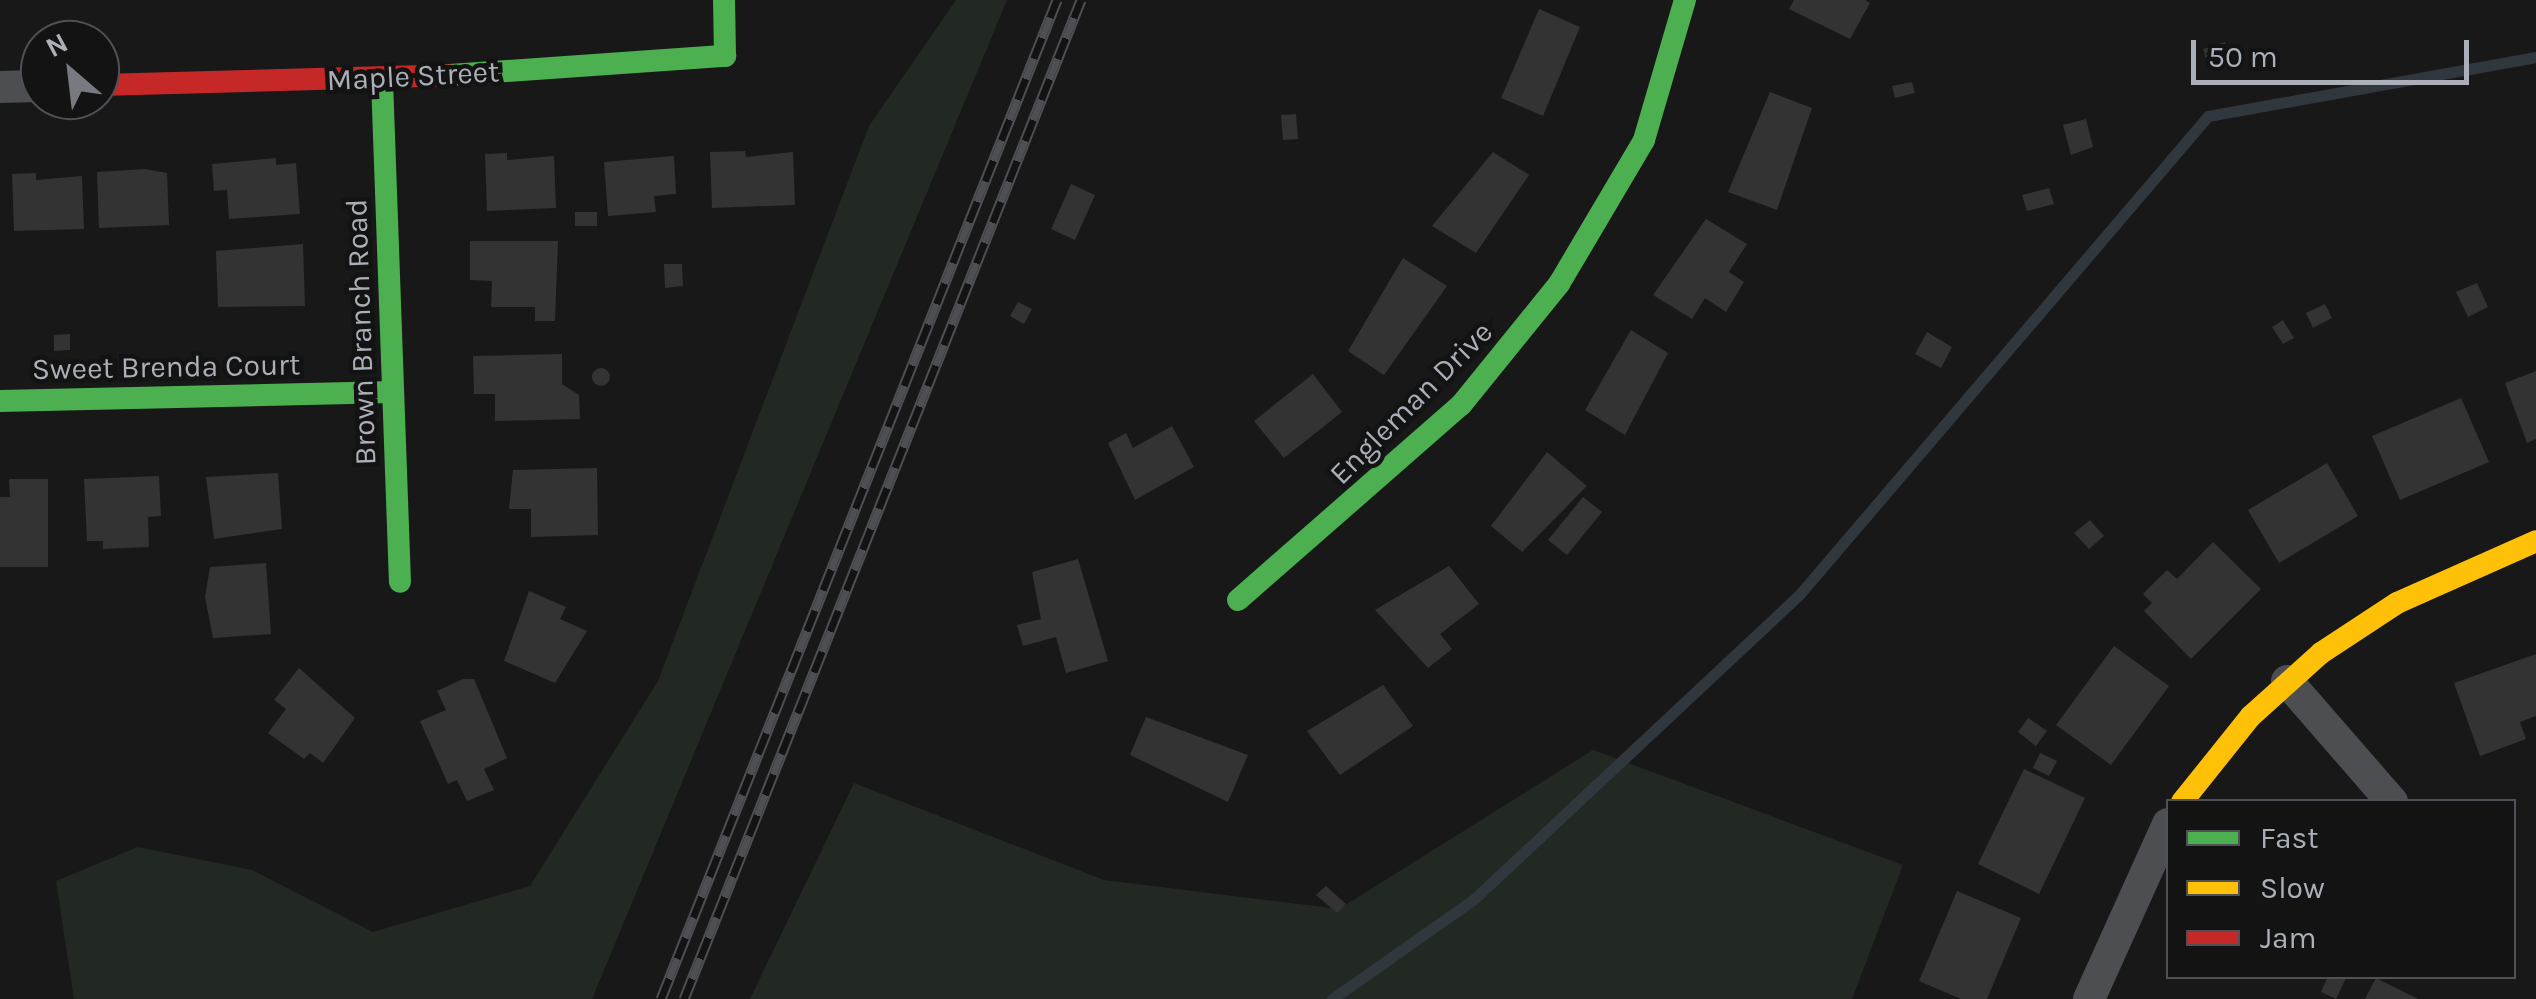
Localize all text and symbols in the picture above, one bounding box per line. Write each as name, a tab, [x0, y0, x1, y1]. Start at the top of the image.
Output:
north arrow	[20, 20, 120, 120]
scale bar	[2196, 20, 2474, 82]
text: N	[40, 26, 73, 64]
text: 50 m	[2208, 39, 2278, 75]
street label: Maple Street	[326, 54, 500, 98]
street label: Brown Branch Road	[338, 198, 384, 466]
street label: Engleman Drive	[1322, 314, 1500, 492]
street label: Sweet Brenda Court	[31, 347, 301, 387]
legend	[2166, 799, 2516, 979]
text: Fast	[2260, 820, 2319, 856]
text: Slow	[2260, 870, 2325, 906]
text: Jam	[2260, 920, 2317, 956]

